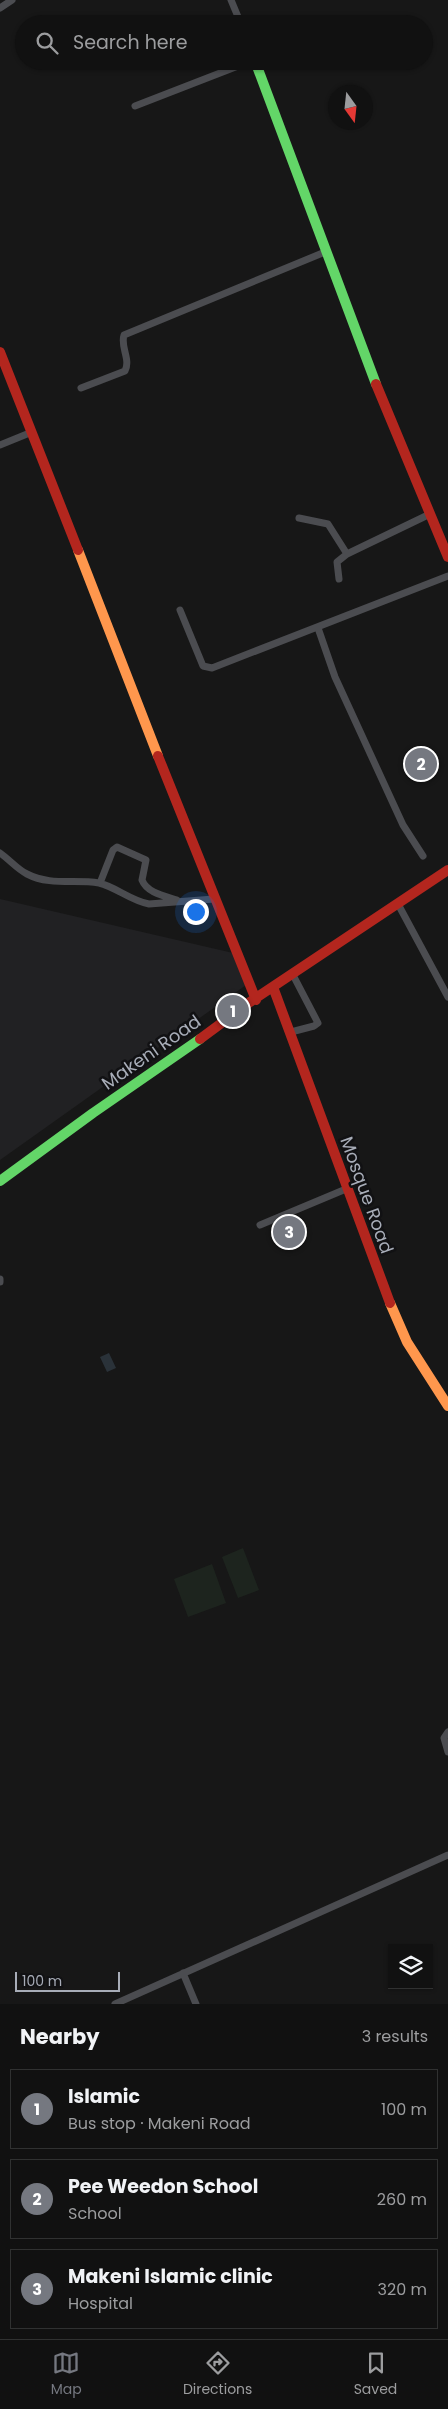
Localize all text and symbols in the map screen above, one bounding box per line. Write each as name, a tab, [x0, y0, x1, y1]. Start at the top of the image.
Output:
search box	[15, 15, 433, 70]
icon: search	[33, 29, 61, 57]
text: Search here	[73, 29, 187, 56]
north arrow	[328, 85, 373, 130]
pin: 2	[405, 745, 437, 783]
your location	[183, 899, 209, 925]
pin: 1	[217, 992, 249, 1030]
street label: Makeni Road	[96, 1009, 206, 1095]
street label: Mosque Road	[334, 1133, 400, 1257]
pin: 3	[273, 1213, 305, 1251]
map controls	[388, 1944, 433, 1989]
button: layers	[388, 1944, 433, 1989]
scale bar	[15, 1969, 120, 1992]
text: 100 m	[22, 1971, 62, 1991]
text: Nearby	[20, 2022, 100, 2051]
text: 3 results	[362, 2025, 428, 2048]
text: Islamic	[68, 2083, 140, 2110]
text: 1	[34, 2098, 40, 2121]
text: 100 m	[381, 2098, 427, 2121]
text: Bus stop · Makeni Road	[68, 2112, 251, 2135]
text: Pee Weedon School	[68, 2173, 258, 2200]
text: 2	[32, 2188, 42, 2211]
text: 260 m	[377, 2188, 427, 2211]
text: School	[68, 2202, 122, 2225]
text: Makeni Islamic clinic	[68, 2263, 273, 2290]
text: 3	[32, 2278, 42, 2301]
text: 320 m	[378, 2278, 427, 2301]
text: Hospital	[68, 2292, 133, 2315]
tab: Map	[51, 2349, 82, 2400]
tab: Directions	[183, 2349, 252, 2400]
tab: Saved	[354, 2349, 397, 2400]

